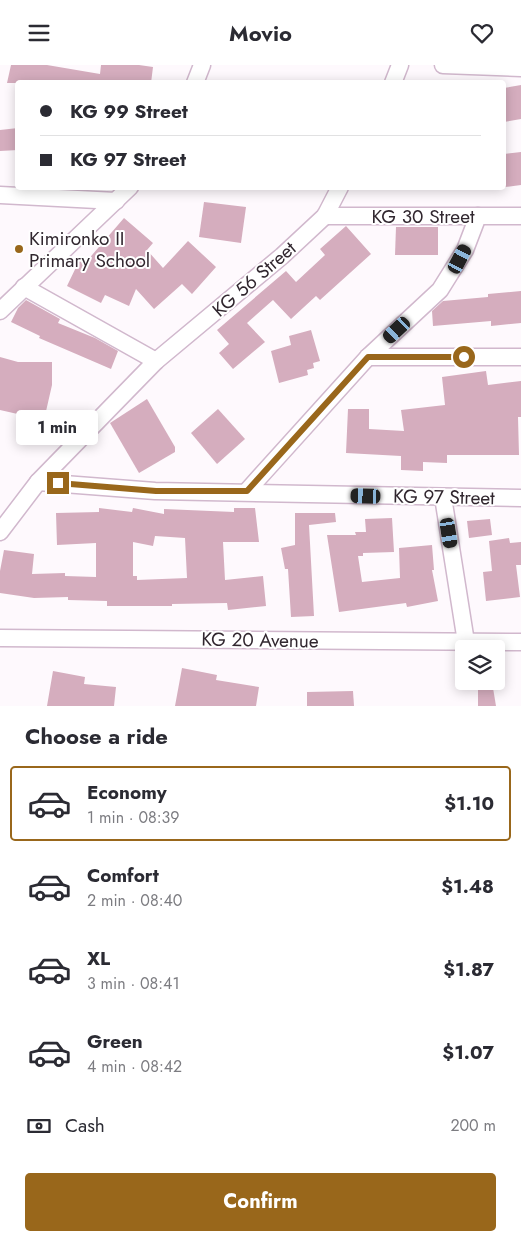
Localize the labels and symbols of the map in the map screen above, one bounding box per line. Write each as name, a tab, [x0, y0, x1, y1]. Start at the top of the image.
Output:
street label: KG 30 Street	[371, 203, 475, 230]
place label: Kimironko II Primary School	[29, 225, 150, 274]
street label: KG 56 Street	[206, 235, 302, 323]
car	[446, 242, 473, 276]
marker: Kimironko II Primary School	[13, 243, 25, 255]
car	[380, 314, 413, 346]
route start	[453, 346, 475, 368]
callout: 1 min	[17, 411, 99, 445]
route end	[47, 472, 69, 494]
street label: KG 97 Street	[393, 483, 495, 511]
car	[350, 488, 381, 504]
car	[439, 517, 458, 549]
street label: KG 20 Avenue	[201, 625, 319, 655]

